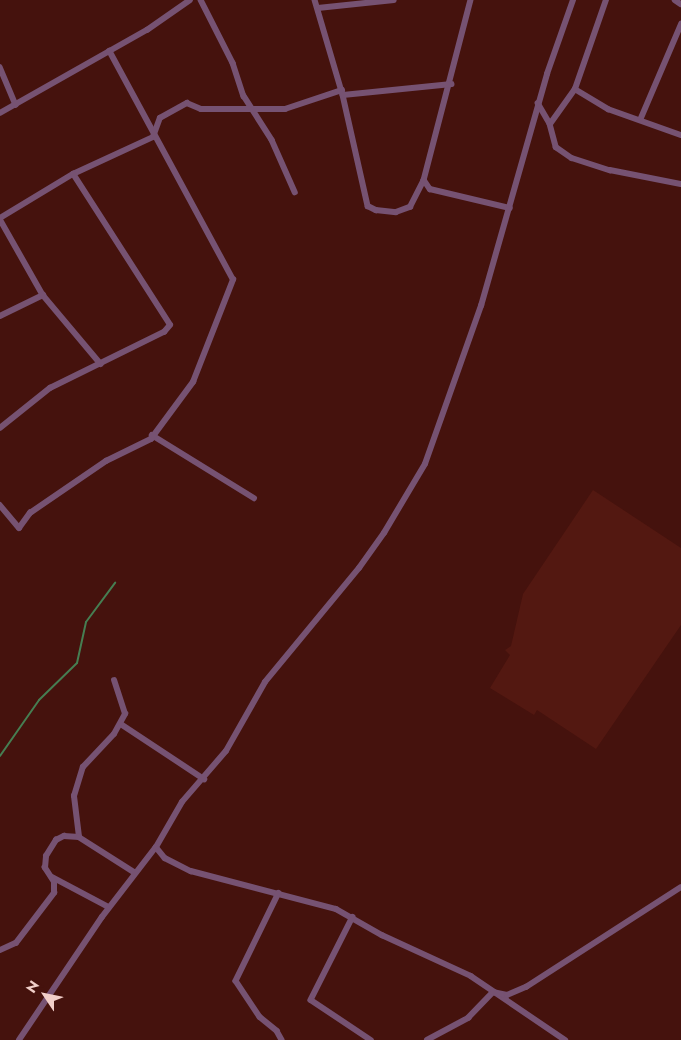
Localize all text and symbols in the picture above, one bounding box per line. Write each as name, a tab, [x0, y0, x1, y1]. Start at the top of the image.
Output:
north arrow	[20, 970, 70, 1020]
text: N	[21, 976, 44, 997]

